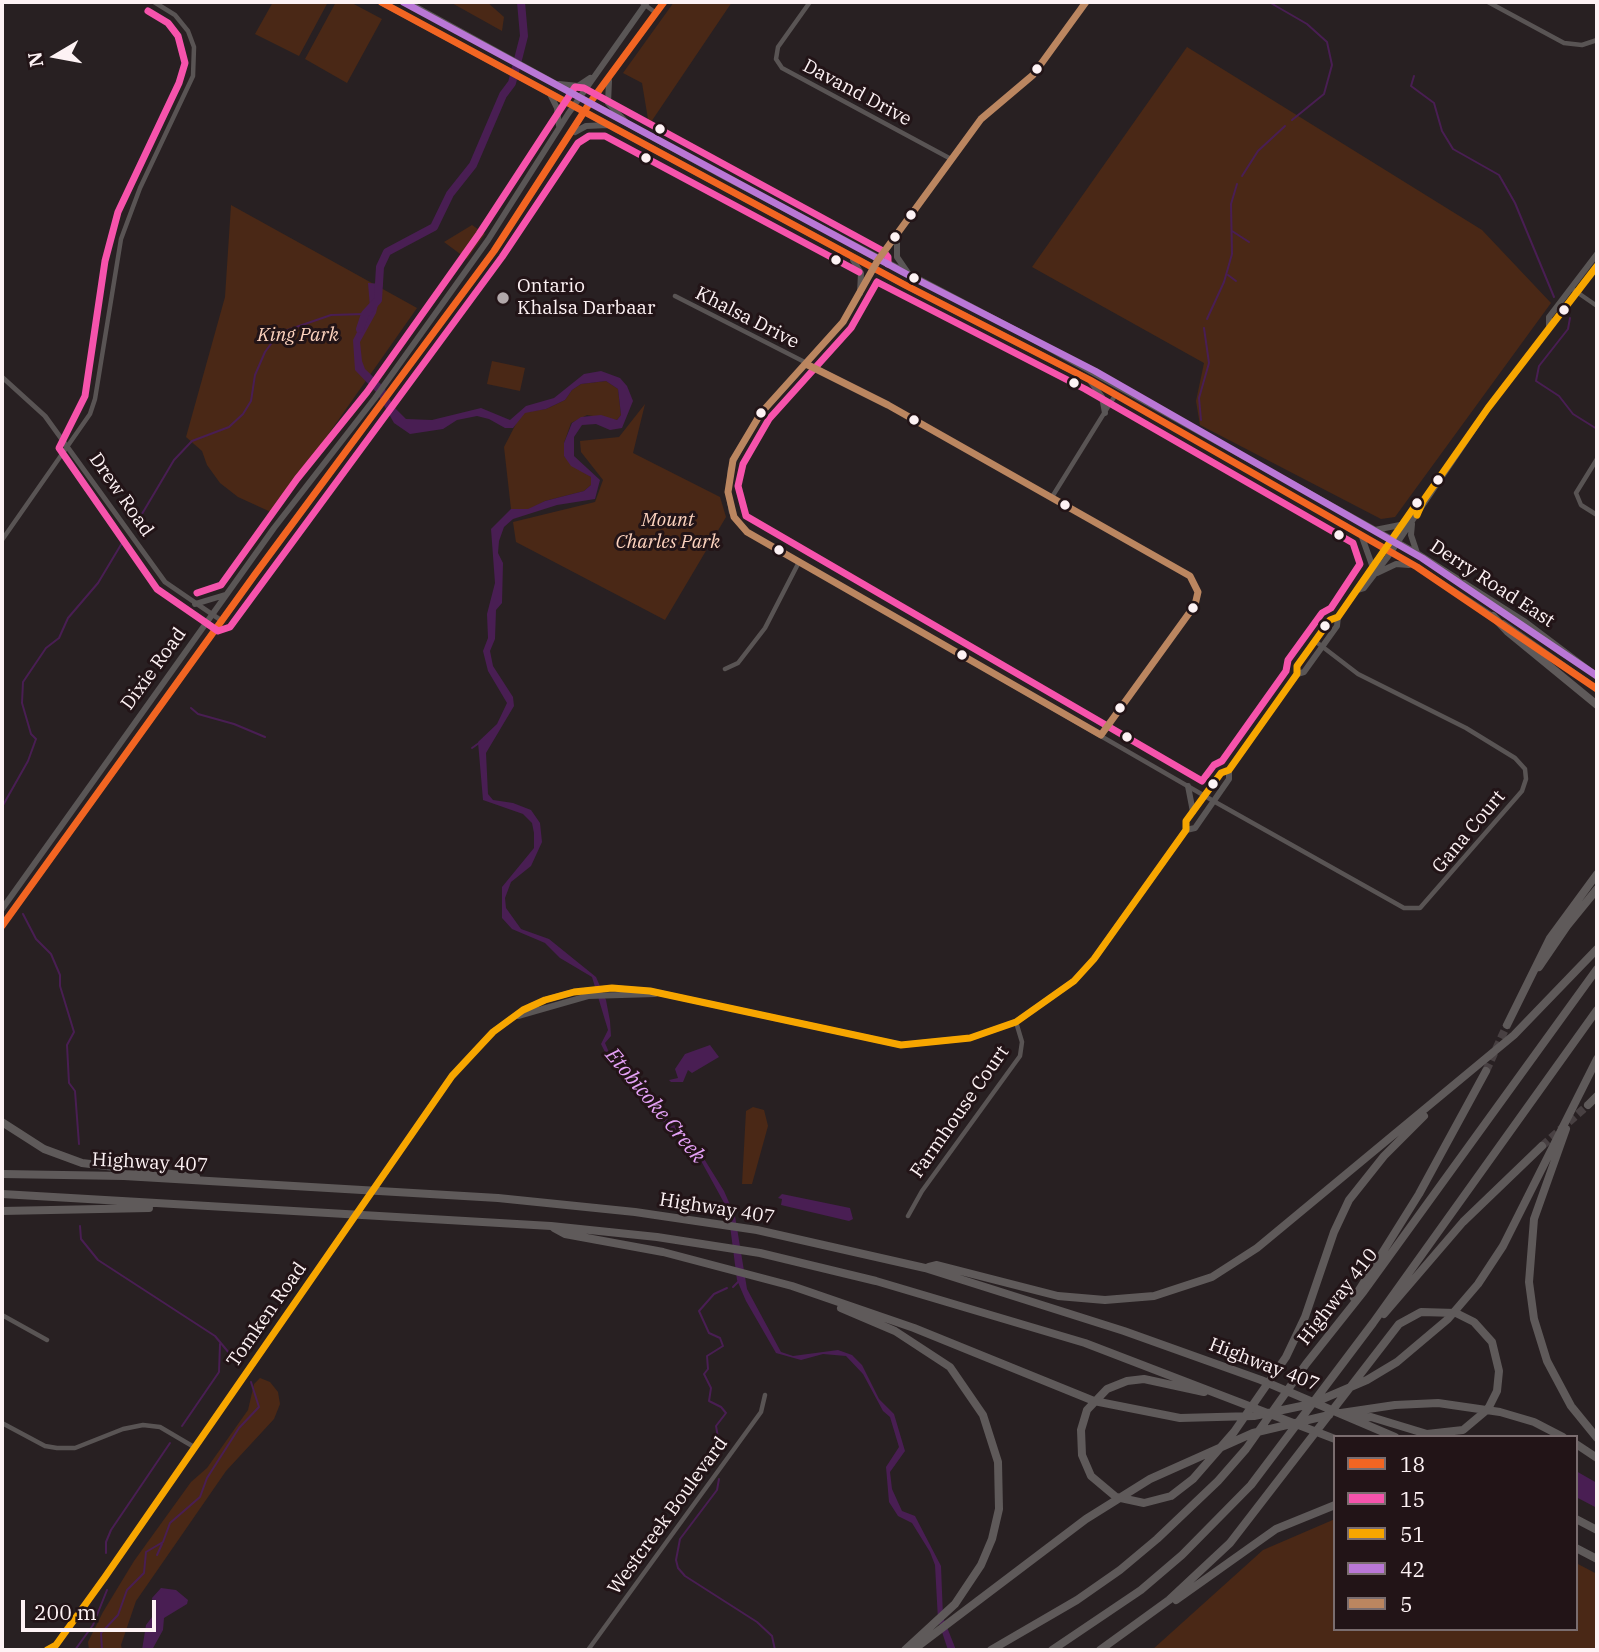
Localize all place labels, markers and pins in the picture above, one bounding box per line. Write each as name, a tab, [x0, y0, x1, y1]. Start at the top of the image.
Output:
unlabelled marker	[1030, 62, 1044, 76]
unlabelled marker	[653, 122, 667, 136]
unlabelled marker	[639, 151, 653, 165]
unlabelled marker	[904, 208, 918, 222]
unlabelled marker	[888, 230, 902, 244]
unlabelled marker	[829, 253, 843, 267]
unlabelled marker	[907, 271, 921, 285]
place label: Ontario Khalsa Darbaar	[517, 276, 655, 320]
marker: Ontario Khalsa Darbaar	[495, 290, 511, 306]
unlabelled marker	[1557, 303, 1571, 317]
unlabelled marker	[1067, 376, 1081, 390]
unlabelled marker	[754, 406, 768, 420]
unlabelled marker	[907, 413, 921, 427]
unlabelled marker	[1431, 473, 1445, 487]
unlabelled marker	[1410, 496, 1424, 510]
unlabelled marker	[1058, 498, 1072, 512]
unlabelled marker	[1332, 528, 1346, 542]
unlabelled marker	[772, 543, 786, 557]
unlabelled marker	[1186, 601, 1200, 615]
unlabelled marker	[1318, 619, 1332, 633]
unlabelled marker	[955, 648, 969, 662]
unlabelled marker	[1113, 701, 1127, 715]
unlabelled marker	[1120, 730, 1134, 744]
unlabelled marker	[1206, 777, 1220, 791]

